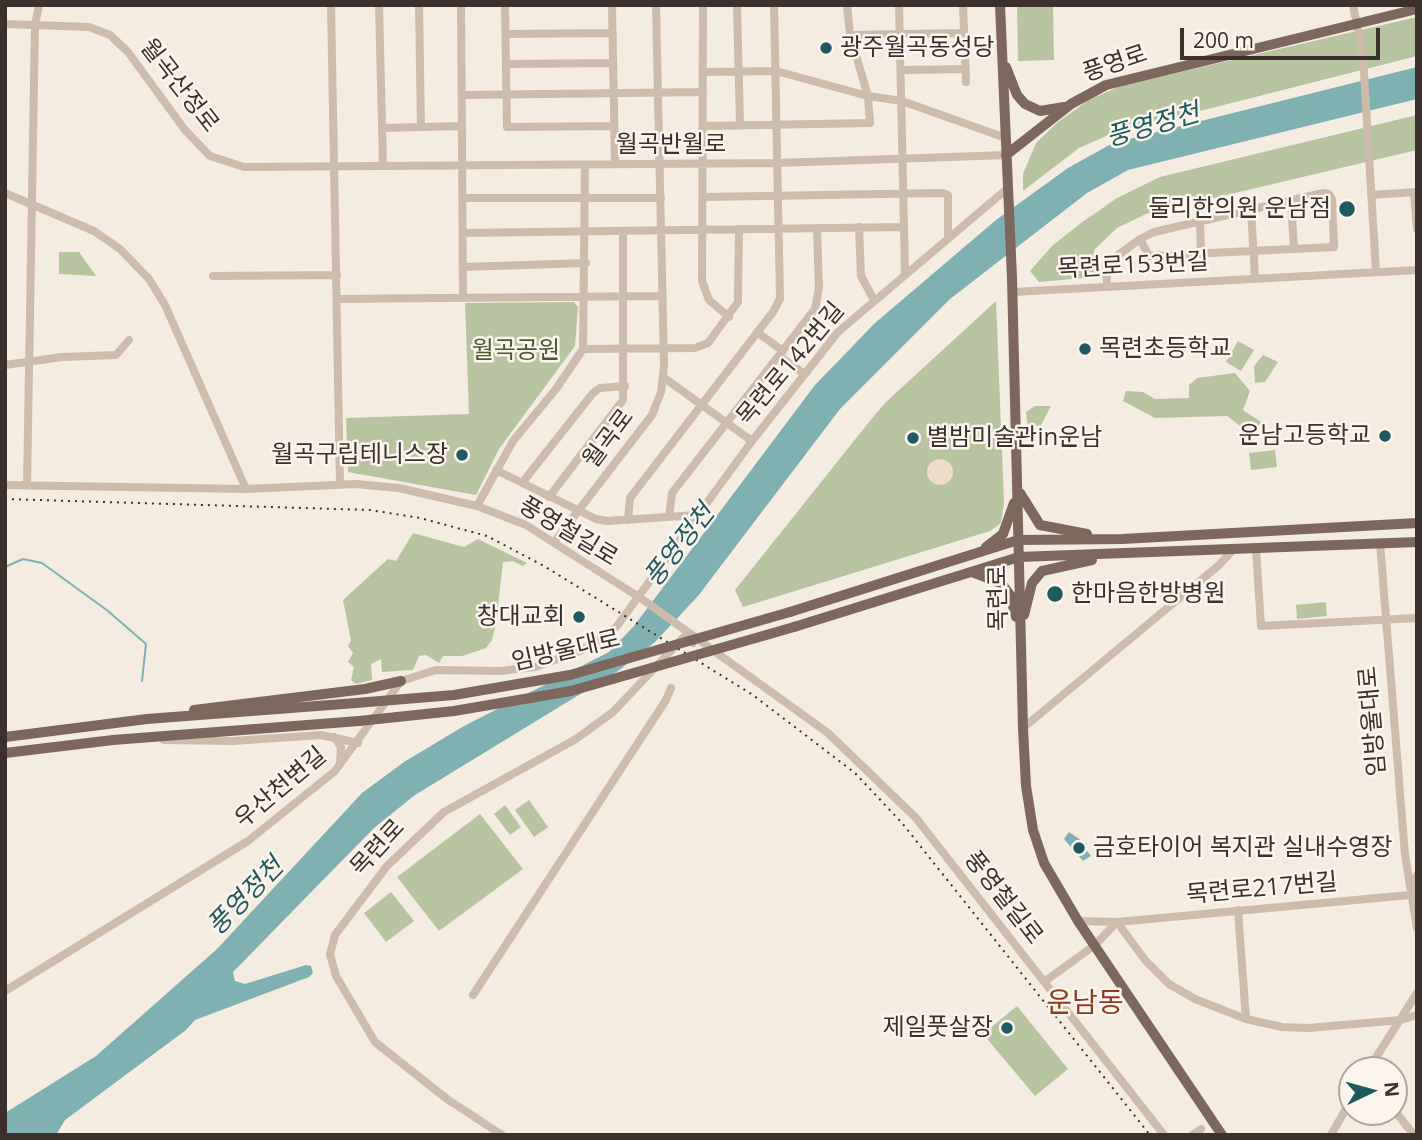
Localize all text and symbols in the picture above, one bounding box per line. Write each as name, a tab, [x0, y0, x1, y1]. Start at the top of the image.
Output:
scale bar	[1184, 14, 1384, 58]
text: 200 m	[1193, 26, 1254, 54]
street label: 월곡산정로	[134, 34, 224, 138]
place label: 광주월곡동성당	[840, 34, 995, 62]
marker: 광주월곡동성당	[818, 40, 834, 56]
street label: 풍영로	[1079, 40, 1151, 88]
water label: 풍영정천	[1103, 98, 1203, 154]
street label: 월곡반월로	[616, 131, 726, 159]
place label: 둘리한의원 운남점	[1148, 195, 1331, 223]
marker: 둘리한의원 운남점	[1337, 199, 1357, 219]
street label: 목련로153번길	[1057, 248, 1209, 284]
street label: 목련로142번길	[731, 297, 851, 431]
place label: 목련초등학교	[1099, 335, 1231, 363]
park label: 월곡공원	[472, 337, 560, 365]
marker: 목련초등학교	[1077, 341, 1093, 357]
street label: 월곡로	[578, 404, 640, 474]
place label: 운남고등학교	[1239, 422, 1371, 450]
place label: 별밤미술관in운남	[927, 424, 1102, 452]
marker: 운남고등학교	[1377, 428, 1393, 444]
marker: 별밤미술관in운남	[905, 430, 921, 446]
place label: 월곡구립테니스장	[271, 441, 448, 469]
marker: 월곡구립테니스장	[454, 447, 470, 463]
street label: 풍영철길로	[513, 491, 623, 573]
water label: 풍영정천	[638, 499, 722, 593]
street label: 목련로	[984, 565, 1014, 631]
place label: 한마음한방병원	[1071, 580, 1226, 608]
marker: 한마음한방병원	[1045, 584, 1065, 604]
place label: 창대교회	[477, 603, 565, 631]
marker: 창대교회	[571, 609, 587, 625]
street label: 임방울대로	[509, 625, 623, 677]
street label: 임방울대로	[1354, 665, 1392, 777]
street label: 우산천변길	[229, 741, 333, 835]
street label: 목련로	[345, 814, 411, 882]
place label: 금호타이어 복지관 실내수영장	[1093, 834, 1393, 862]
marker: 금호타이어 복지관 실내수영장	[1071, 840, 1087, 856]
street label: 풍영철길로	[958, 846, 1048, 950]
water label: 풍영정천	[202, 852, 290, 942]
street label: 목련로217번길	[1185, 868, 1339, 910]
district label: 운남동	[1046, 987, 1124, 1021]
place label: 제일풋살장	[883, 1014, 993, 1042]
marker: 제일풋살장	[999, 1020, 1015, 1036]
north arrow	[1338, 1056, 1408, 1126]
text: N	[1378, 1081, 1406, 1098]

